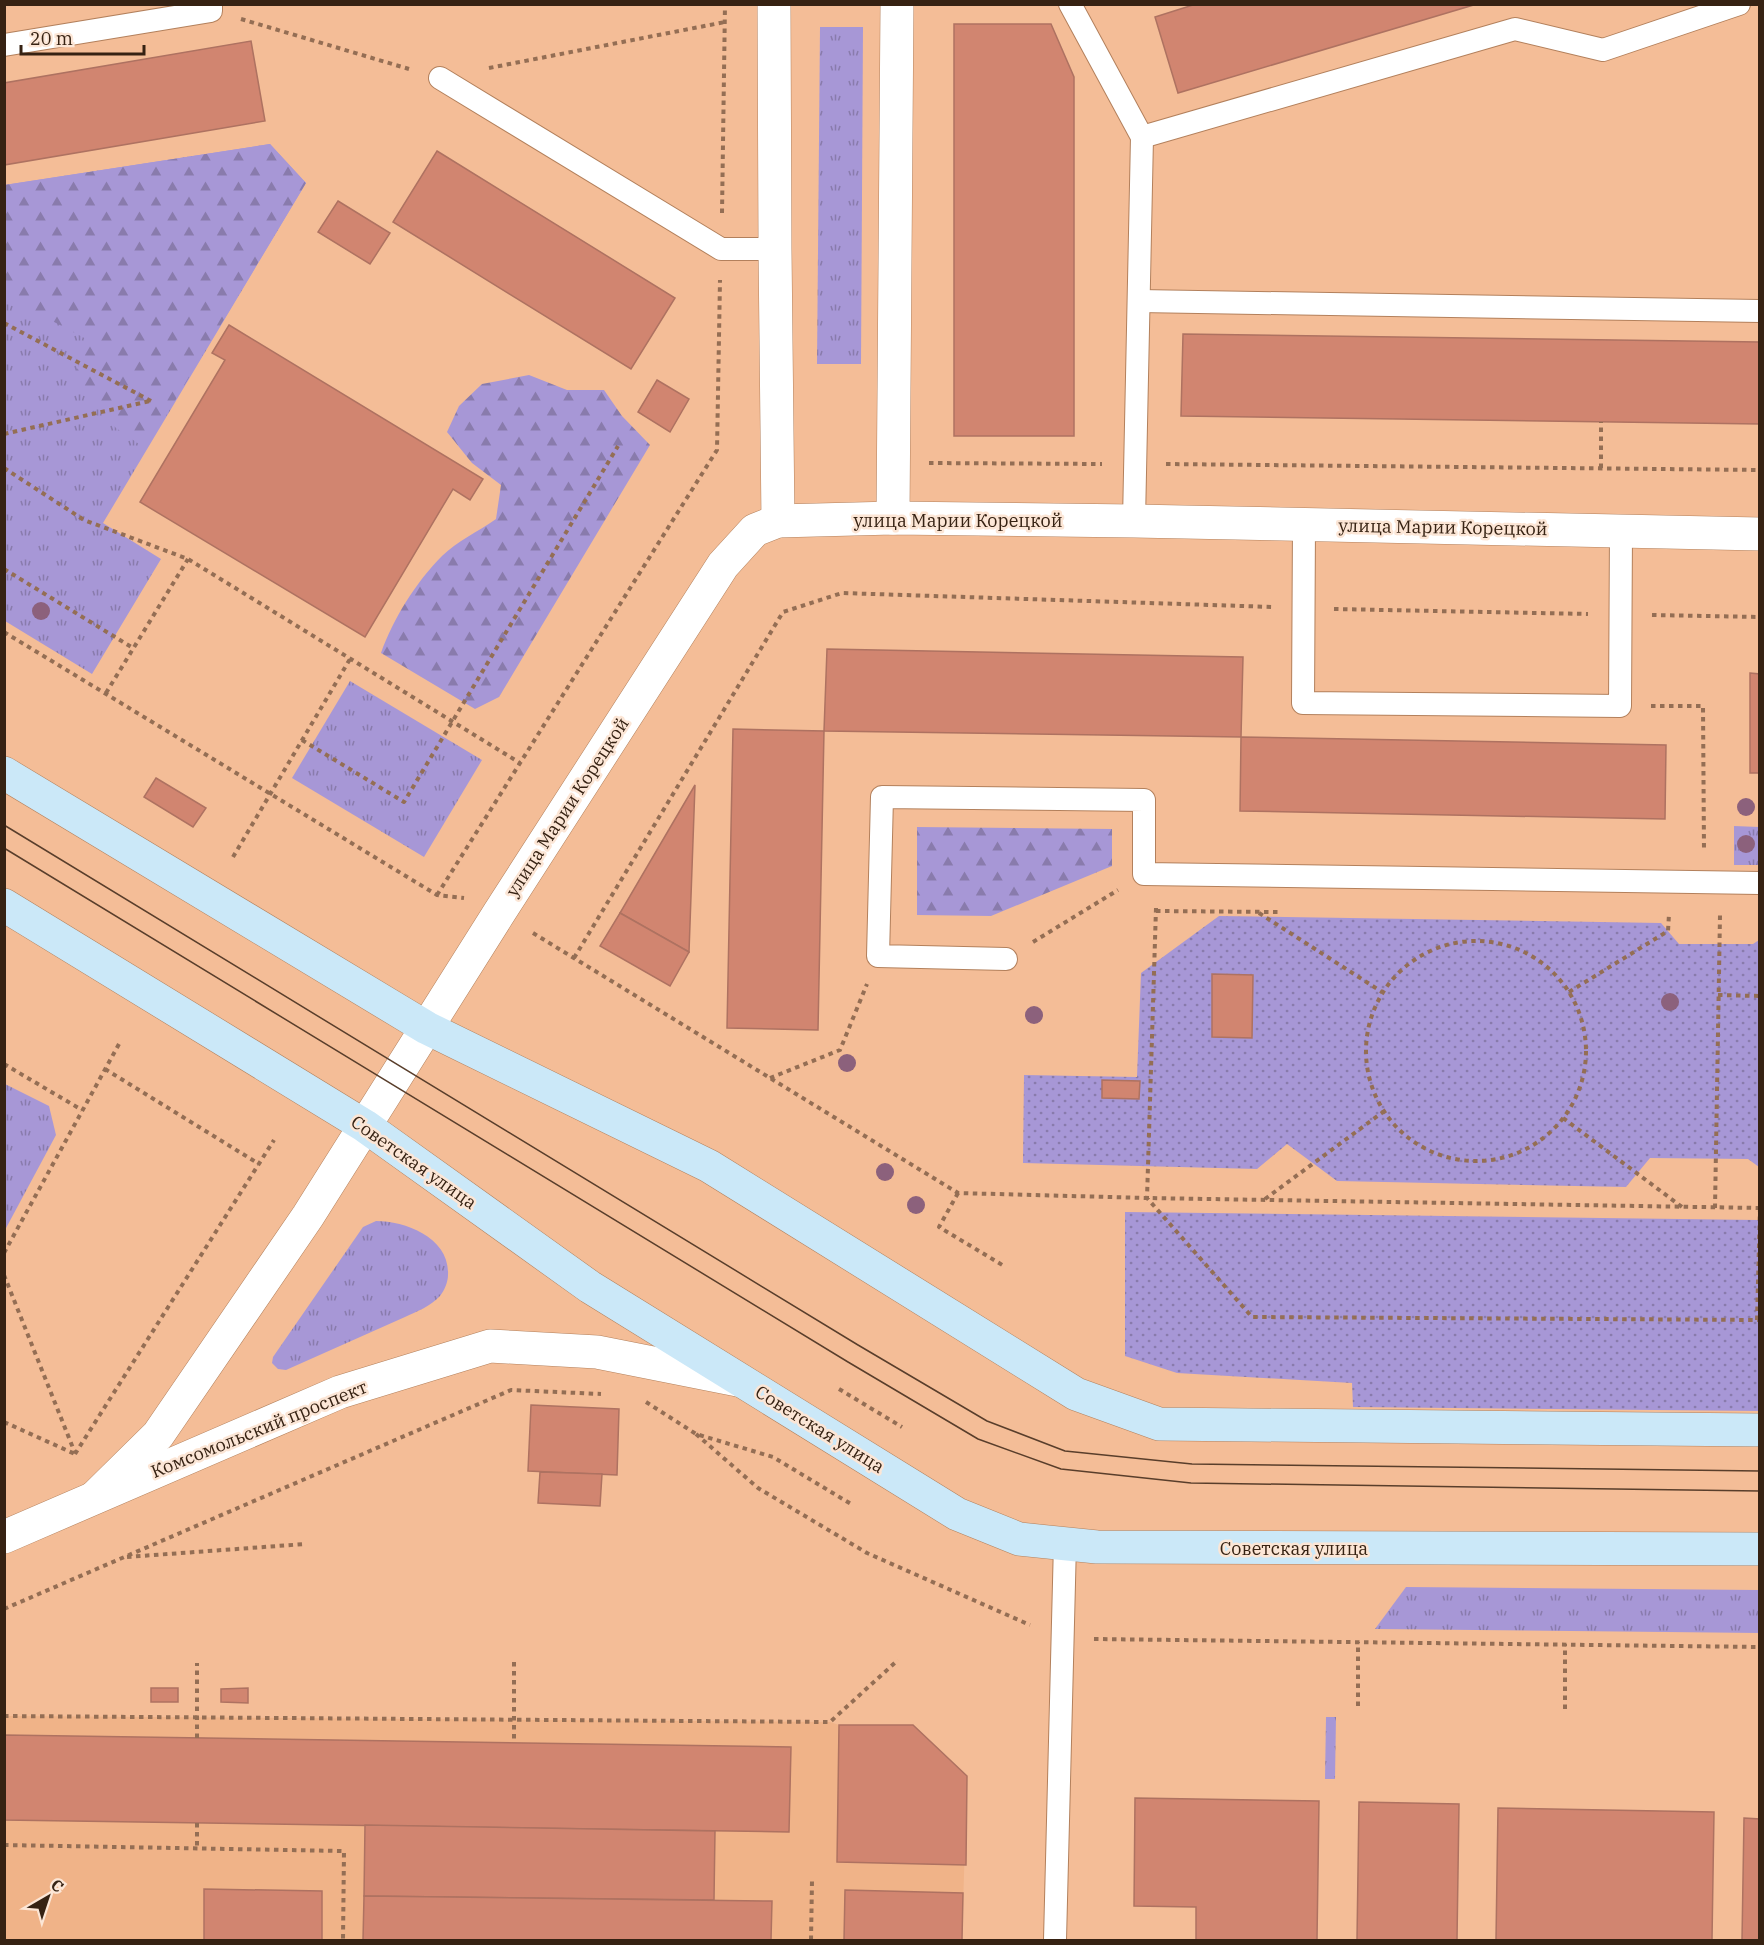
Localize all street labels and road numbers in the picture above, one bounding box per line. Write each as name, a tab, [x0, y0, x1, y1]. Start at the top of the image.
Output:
street label: улица Марии Корецкой	[853, 509, 1063, 532]
street label: улица Марии Корецкой	[1338, 514, 1548, 540]
street label: улица Марии Корецкой	[500, 713, 634, 901]
street label: Советская улица	[347, 1110, 481, 1214]
street label: Комсомольский проспект	[148, 1375, 370, 1483]
street label: Советская улица	[751, 1380, 889, 1478]
street label: Советская улица	[1220, 1537, 1368, 1560]

